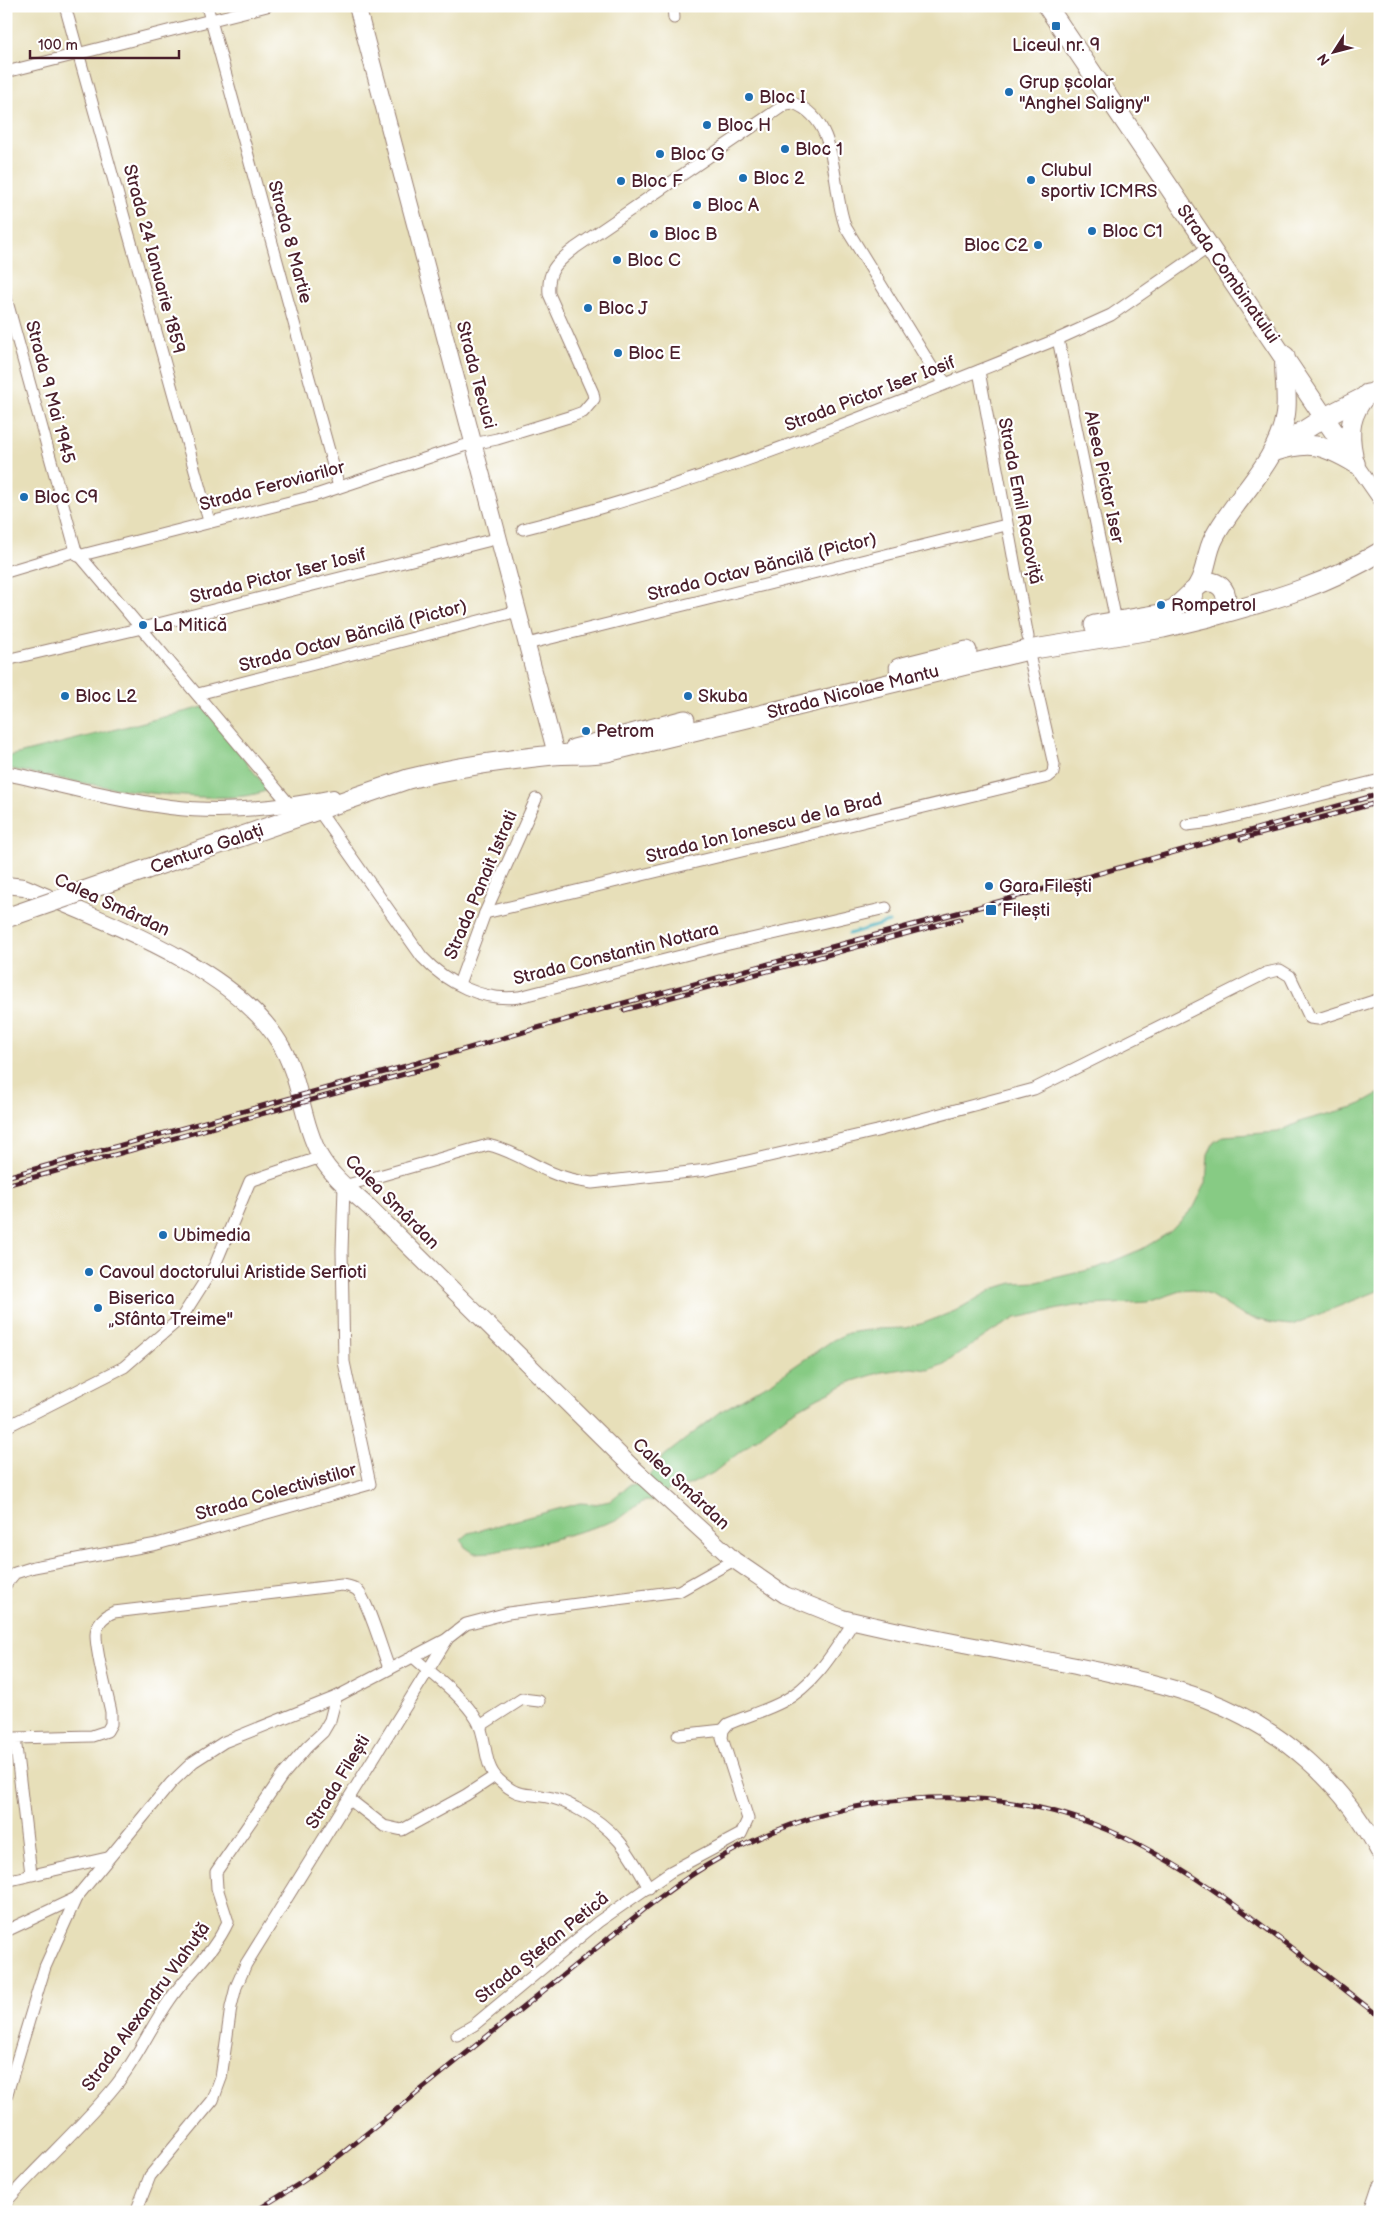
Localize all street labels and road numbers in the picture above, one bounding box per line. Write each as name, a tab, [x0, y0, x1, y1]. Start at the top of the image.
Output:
street label: Strada 24 Ianuarie 1859	[119, 162, 189, 356]
street label: Strada 8 Martie	[264, 178, 317, 306]
street label: Strada Combinatului	[1172, 201, 1284, 347]
street label: Strada 9 Mai 1945	[21, 318, 79, 466]
street label: Strada Tecuci	[452, 319, 500, 431]
street label: Strada Pictor Iser Iosif	[782, 352, 959, 436]
street label: Aleea Pictor Iser	[1080, 409, 1128, 546]
street label: Strada Emil Racoviță	[994, 416, 1046, 586]
street label: Strada Feroviarilor	[197, 456, 347, 516]
street label: Strada Octav Băncilă (Pictor)	[645, 528, 879, 606]
street label: Strada Pictor Iser Iosif	[188, 544, 369, 608]
street label: Strada Octav Băncilă (Pictor)	[237, 595, 469, 677]
street label: Strada Nicolae Mantu	[765, 660, 941, 724]
street label: Strada Ion Ionescu de la Brad	[644, 788, 884, 868]
street label: Strada Panait Istrati	[440, 807, 522, 963]
street label: Centura Galați	[148, 820, 266, 878]
street label: Calea Smârdan	[51, 869, 173, 941]
street label: Strada Constantin Nottara	[511, 918, 721, 990]
street label: Calea Smârdan	[340, 1150, 444, 1254]
street label: Calea Smârdan	[628, 1434, 734, 1534]
street label: Strada Colectivistilor	[193, 1459, 359, 1525]
street label: Strada Filești	[302, 1731, 374, 1833]
street label: Strada Ștefan Petică	[471, 1888, 613, 2008]
street label: Strada Alexandru Vlahuță	[78, 1918, 214, 2096]

